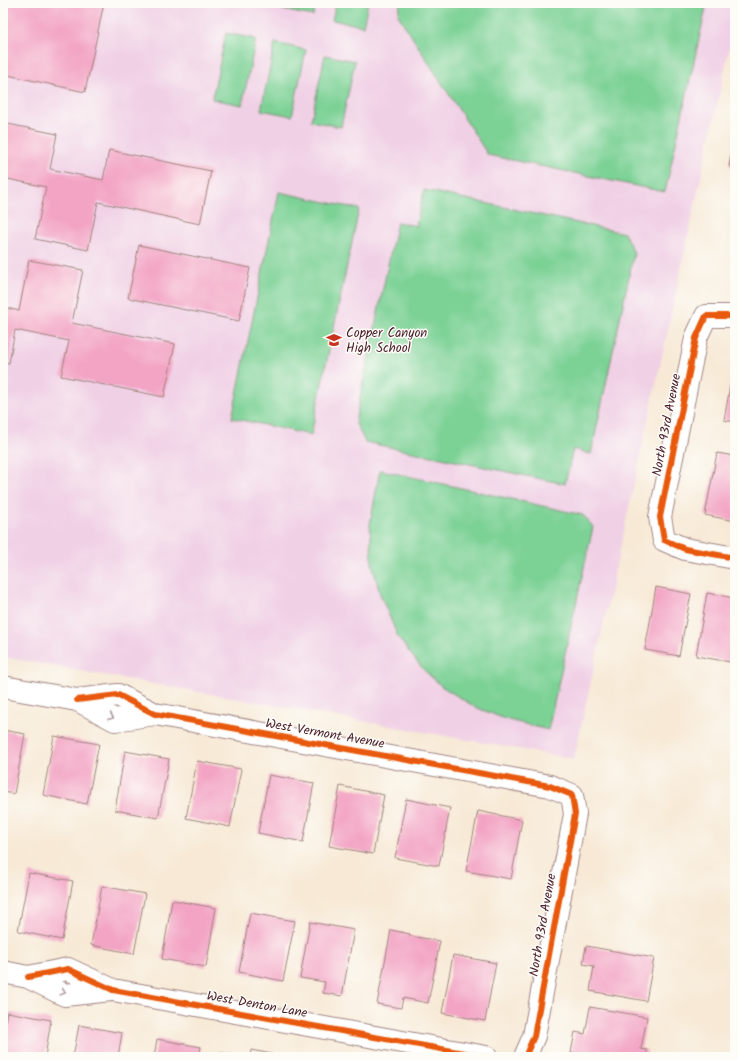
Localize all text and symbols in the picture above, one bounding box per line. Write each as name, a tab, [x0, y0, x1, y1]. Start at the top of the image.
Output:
place label: Copper Canyon High School	[346, 323, 427, 359]
school or university icon: Copper Canyon High School	[325, 331, 343, 349]
street label: North 93rd Avenue	[647, 372, 687, 478]
one-way arrow	[108, 713, 115, 721]
street label: West Vermont Avenue	[264, 713, 386, 755]
street label: North 93rd Avenue	[524, 872, 562, 978]
street label: West Denton Lane	[205, 986, 309, 1024]
one-way arrow	[60, 988, 67, 996]

